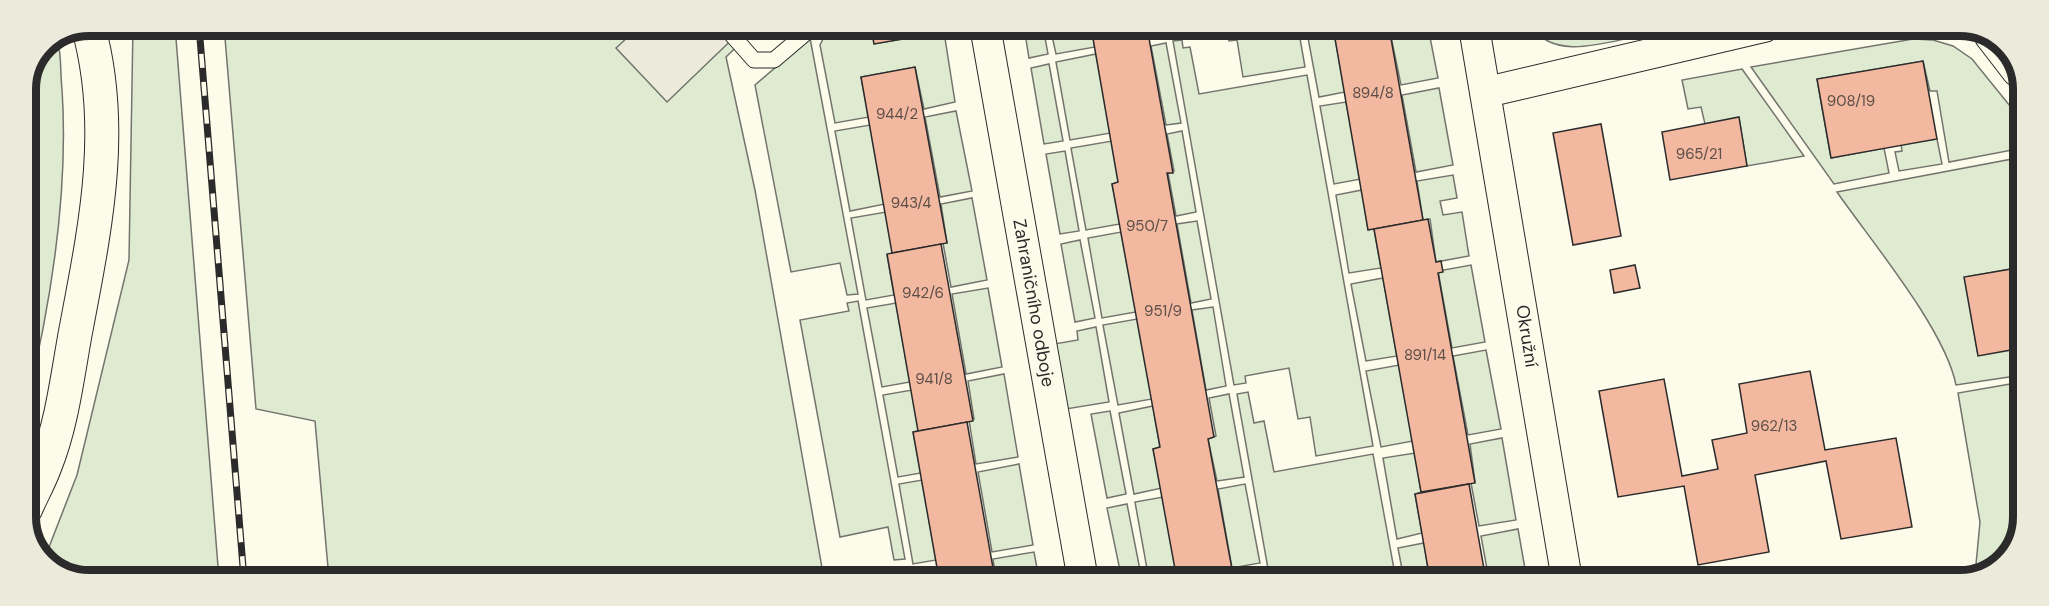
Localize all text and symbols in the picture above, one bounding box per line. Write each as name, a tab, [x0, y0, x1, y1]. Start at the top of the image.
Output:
house number: 894/8	[1352, 83, 1394, 103]
house number: 908/19	[1827, 91, 1875, 111]
house number: 944/2	[876, 104, 918, 124]
house number: 965/21	[1676, 144, 1722, 164]
house number: 943/4	[891, 193, 931, 213]
house number: 950/7	[1126, 216, 1168, 236]
street label: Zahraničního odboje	[1007, 217, 1061, 389]
house number: 942/6	[902, 283, 944, 303]
house number: 951/9	[1144, 301, 1182, 321]
street label: Okružní	[1510, 303, 1544, 369]
house number: 891/14	[1404, 345, 1446, 365]
house number: 941/8	[915, 369, 953, 389]
house number: 962/13	[1751, 416, 1797, 436]

